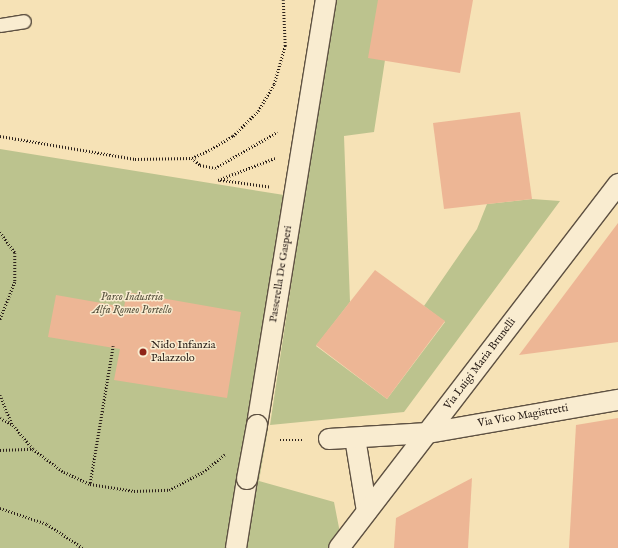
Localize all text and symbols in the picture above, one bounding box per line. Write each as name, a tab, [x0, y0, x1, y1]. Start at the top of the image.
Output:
street label: Passerella De Gasperi	[267, 225, 295, 323]
park label: Parco Industria Alfa Romeo Portello	[92, 291, 172, 317]
street label: Via Luigi Maria Brunelli	[441, 316, 519, 412]
place label: Nido Infanzia Palazzolo	[151, 339, 215, 365]
marker: Nido Infanzia Palazzolo	[138, 347, 148, 357]
street label: Via Vico Magistretti	[477, 402, 569, 430]

